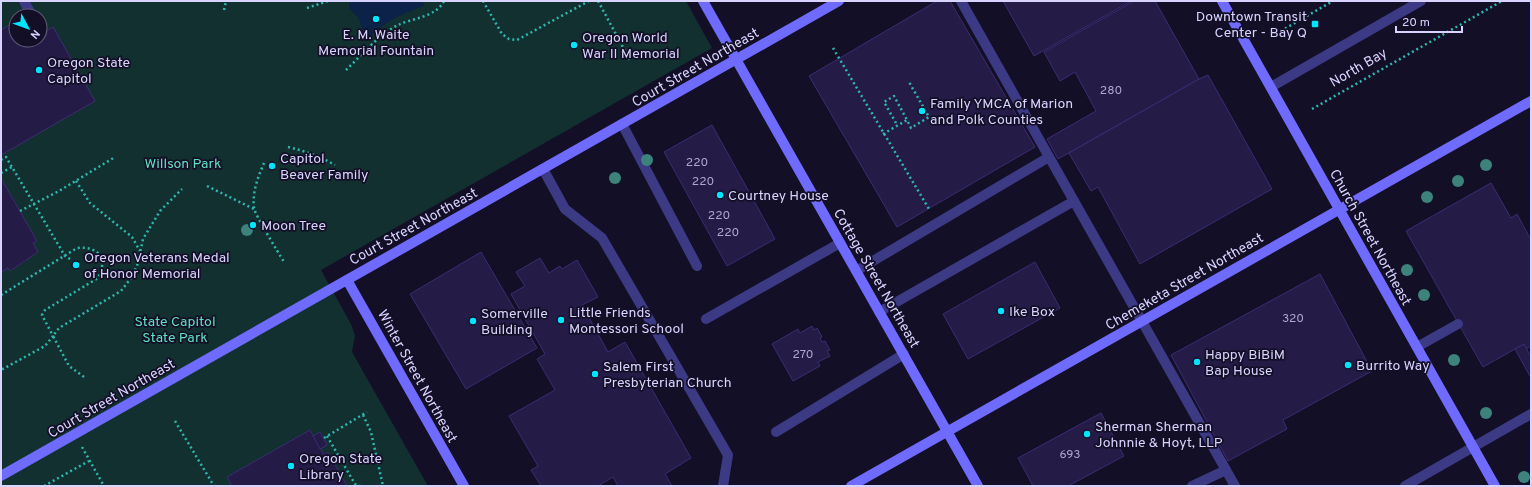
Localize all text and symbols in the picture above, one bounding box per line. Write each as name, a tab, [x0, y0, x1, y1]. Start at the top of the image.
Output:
north arrow	[8, 8, 48, 48]
scale bar	[1396, 8, 1462, 34]
place label: Downtown Transit Center - Bay Q	[1196, 9, 1307, 42]
marker: E. M. Waite Memorial Fountain	[371, 14, 381, 24]
text: 20 m	[1402, 15, 1430, 31]
marker: Downtown Transit Center - Bay Q	[1310, 19, 1320, 29]
street label: Court Street Northeast	[629, 25, 762, 112]
text: N	[27, 26, 43, 41]
place label: E. M. Waite Memorial Fountain	[318, 27, 434, 60]
place label: Oregon World War II Memorial	[582, 30, 680, 63]
marker: Oregon World War II Memorial	[569, 40, 579, 50]
street label: North Bay	[1327, 45, 1391, 92]
place label: Oregon State Capitol	[47, 55, 130, 88]
marker: Oregon State Capitol	[34, 65, 44, 75]
house number: 280	[1100, 83, 1122, 99]
place label: Family YMCA of Marion and Polk Counties	[930, 96, 1073, 129]
marker: Family YMCA of Marion and Polk Counties	[917, 106, 927, 116]
place label: Capitol Beaver Family	[280, 151, 368, 184]
house number: 220	[686, 155, 708, 171]
park label: Willson Park	[145, 156, 221, 173]
marker: Capitol Beaver Family	[267, 161, 277, 171]
street label: Church Street Northeast	[1325, 167, 1414, 309]
house number: 220	[692, 174, 714, 190]
street label: Court Street Northeast	[347, 185, 481, 270]
place label: Courtney House	[728, 188, 829, 205]
marker: Courtney House	[715, 190, 725, 200]
street label: Cottage Street Northeast	[829, 206, 923, 351]
house number: 220	[708, 208, 730, 224]
place label: Moon Tree	[261, 218, 326, 235]
marker: Moon Tree	[248, 220, 258, 230]
house number: 220	[717, 225, 739, 241]
street label: Chemeketa Street Northeast	[1103, 230, 1267, 335]
place label: Oregon Veterans Medal of Honor Memorial	[84, 250, 230, 283]
marker: Oregon Veterans Medal of Honor Memorial	[71, 260, 81, 270]
place label: Ike Box	[1009, 304, 1055, 321]
place label: Little Friends Montessori School	[569, 305, 684, 338]
place label: Somerville Building	[481, 306, 548, 339]
marker: Ike Box	[996, 306, 1006, 316]
street label: Winter Street Northeast	[373, 307, 460, 446]
house number: 320	[1282, 311, 1304, 327]
park label: State Capitol State Park	[134, 314, 216, 347]
marker: Little Friends Montessori School	[556, 315, 566, 325]
marker: Somerville Building	[468, 316, 478, 326]
house number: 270	[793, 347, 813, 363]
place label: Happy BiBiM Bap House	[1205, 347, 1285, 380]
street label: Court Street Northeast	[45, 356, 178, 443]
marker: Happy BiBiM Bap House	[1192, 357, 1202, 367]
place label: Burrito Way	[1356, 358, 1430, 375]
place label: Salem First Presbyterian Church	[603, 359, 732, 392]
marker: Burrito Way	[1343, 360, 1353, 370]
marker: Salem First Presbyterian Church	[590, 369, 600, 379]
place label: Sherman Sherman Johnnie & Hoyt, LLP	[1095, 419, 1223, 452]
marker: Sherman Sherman Johnnie & Hoyt, LLP	[1082, 429, 1092, 439]
house number: 693	[1059, 447, 1081, 463]
place label: Oregon State Library	[299, 451, 382, 484]
marker: Oregon State Library	[286, 461, 296, 471]

